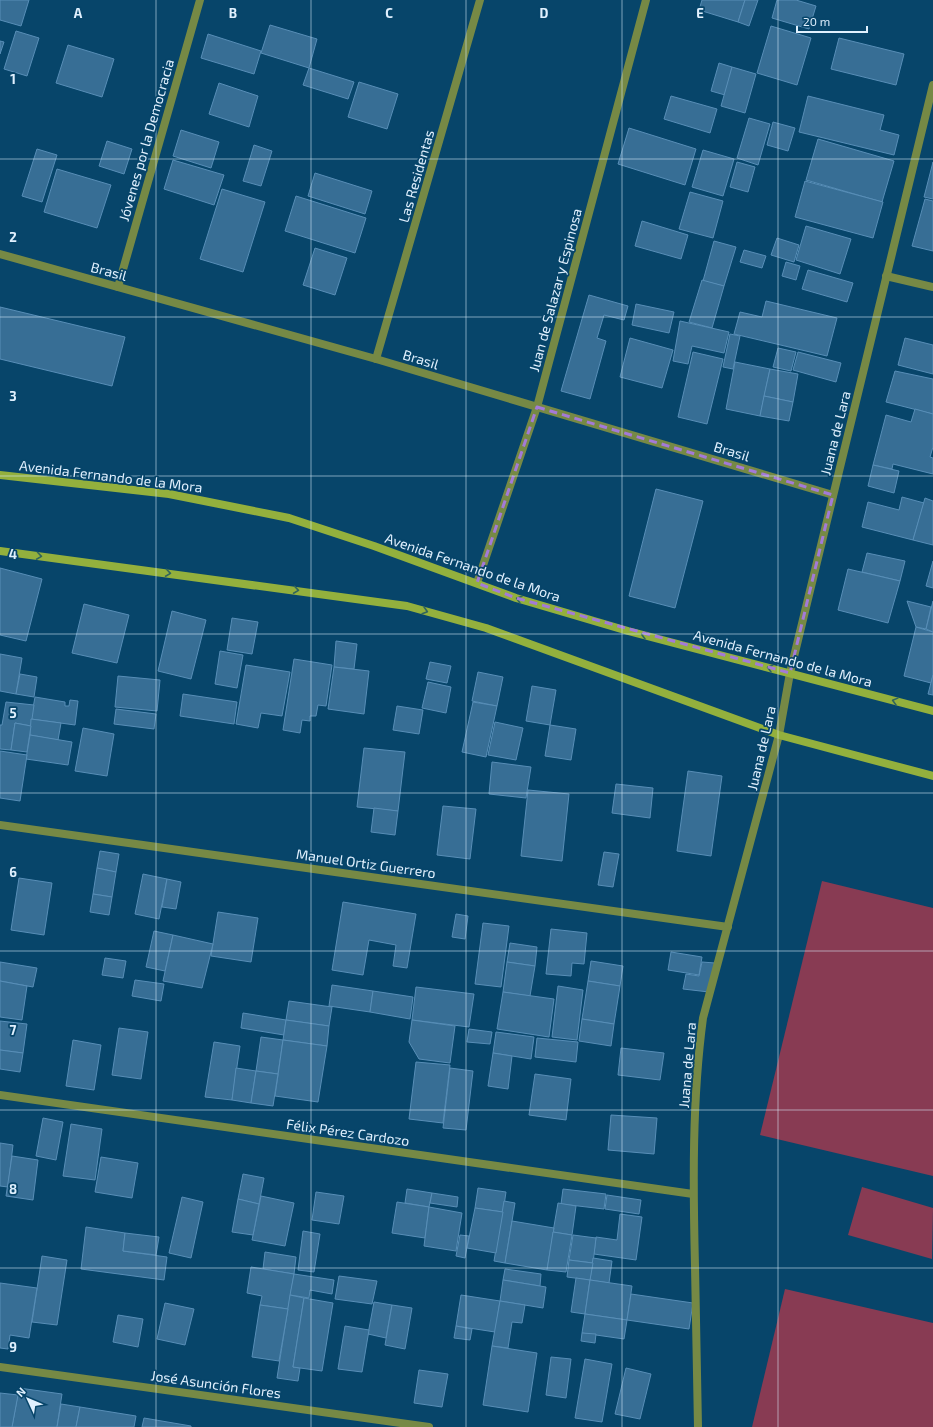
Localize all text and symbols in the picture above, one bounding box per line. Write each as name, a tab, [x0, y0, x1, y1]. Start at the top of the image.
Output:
text: A	[74, 5, 83, 21]
text: B	[229, 5, 237, 21]
text: C	[385, 5, 393, 21]
text: D	[540, 5, 549, 21]
text: E	[696, 5, 704, 21]
scale bar	[797, 8, 867, 34]
text: 20 m	[803, 14, 830, 28]
street label: Jóvenes por la Democracia	[115, 57, 177, 223]
text: 1	[10, 71, 16, 87]
street label: Las Residentas	[395, 128, 437, 224]
street label: Juan de Salazar y Espinosa	[525, 206, 585, 374]
text: 2	[9, 229, 17, 245]
street label: Brasil	[89, 258, 130, 284]
street label: Brasil	[401, 346, 442, 373]
text: 3	[9, 388, 17, 404]
street label: Juana de Lara	[816, 389, 854, 477]
street label: Brasil	[712, 438, 753, 465]
street label: Avenida Fernando de la Mora	[18, 456, 204, 496]
street label: Avenida Fernando de la Mora	[383, 529, 563, 605]
text: 4	[9, 546, 17, 562]
one-way arrow	[36, 551, 42, 560]
one-way arrow	[164, 568, 171, 577]
one-way arrow	[293, 585, 299, 594]
one-way arrow	[516, 595, 523, 604]
one-way arrow	[421, 606, 428, 615]
street label: Avenida Fernando de la Mora	[692, 626, 874, 690]
one-way arrow	[641, 631, 647, 639]
one-way arrow	[767, 664, 773, 672]
one-way arrow	[892, 697, 899, 706]
street label: Juana de Lara	[743, 704, 779, 792]
text: 5	[9, 705, 17, 721]
street label: Manuel Ortiz Guerrero	[295, 845, 437, 881]
text: 6	[9, 864, 17, 880]
street label: Juana de Lara	[675, 1021, 699, 1109]
text: 7	[10, 1022, 17, 1038]
street label: Félix Pérez Cardozo	[285, 1115, 411, 1149]
text: 8	[9, 1181, 17, 1197]
text: 9	[9, 1339, 17, 1355]
street label: José Asunción Flores	[150, 1366, 282, 1402]
north arrow	[8, 1379, 48, 1419]
text: N	[13, 1384, 28, 1399]

